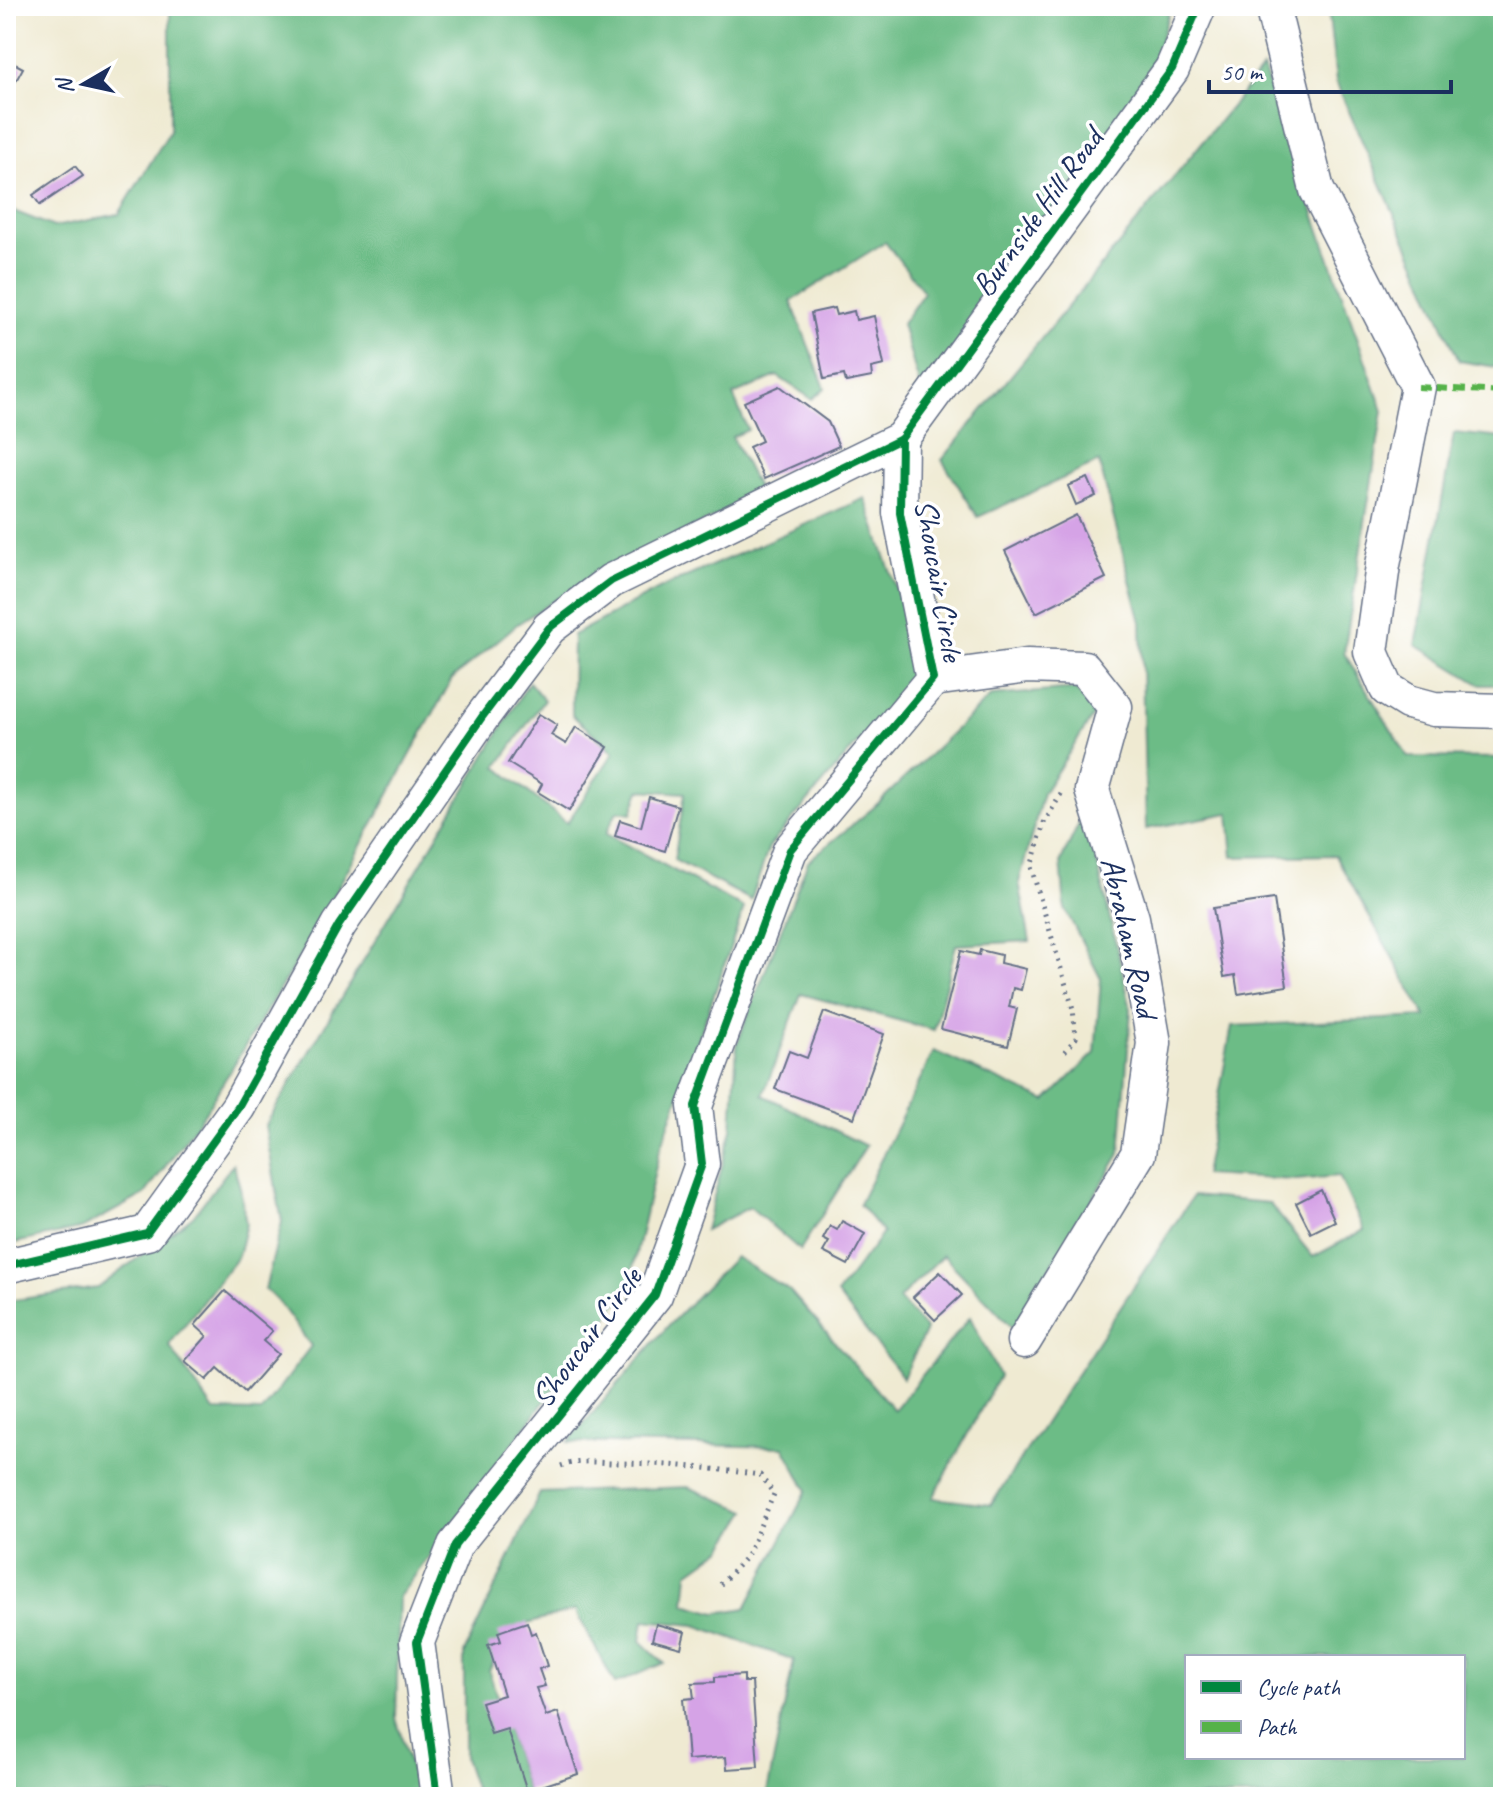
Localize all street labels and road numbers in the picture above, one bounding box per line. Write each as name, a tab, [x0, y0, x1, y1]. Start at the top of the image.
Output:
street label: Burnside Hill Road	[963, 117, 1115, 304]
street label: Shoucair Circle	[905, 496, 974, 667]
street label: Abraham Road	[1091, 853, 1169, 1027]
street label: Shoucair Circle	[522, 1257, 653, 1415]

